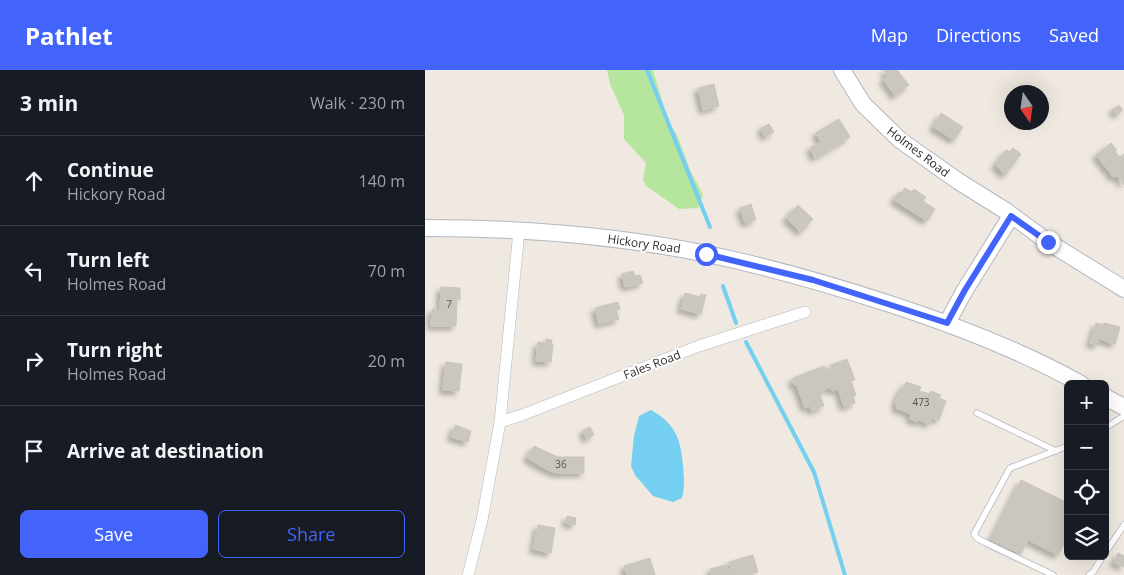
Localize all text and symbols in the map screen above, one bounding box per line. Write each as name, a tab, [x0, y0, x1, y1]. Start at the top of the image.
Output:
text: Pathlet	[25, 19, 113, 52]
text: Map	[871, 23, 908, 47]
text: Directions	[936, 23, 1021, 47]
text: Saved	[1049, 23, 1099, 47]
north arrow	[1004, 85, 1049, 130]
text: 3 min	[20, 89, 78, 117]
text: Walk · 230 m	[310, 92, 405, 114]
street label: Holmes Road	[883, 122, 953, 181]
text: Continue	[67, 157, 154, 183]
icon: ahead	[20, 167, 48, 195]
text: 140 m	[359, 170, 405, 192]
text: Hickory Road	[67, 183, 165, 205]
street label: Hickory Road	[606, 230, 682, 257]
route end	[1037, 231, 1060, 254]
route start	[695, 243, 718, 266]
text: Turn left	[67, 247, 149, 273]
icon: left	[20, 257, 48, 285]
text: 70 m	[368, 260, 405, 282]
text: Holmes Road	[67, 273, 166, 295]
house number: 7	[446, 297, 452, 311]
text: Turn right	[67, 337, 162, 363]
street label: Fales Road	[621, 346, 683, 383]
icon: right	[20, 347, 48, 375]
text: 20 m	[368, 350, 405, 372]
text: Holmes Road	[67, 363, 166, 385]
map controls	[1064, 380, 1109, 560]
button: +	[1064, 380, 1109, 425]
house number: 473	[912, 395, 930, 409]
button: −	[1064, 425, 1109, 470]
icon: arrive	[20, 437, 48, 465]
text: Arrive at destination	[67, 438, 264, 464]
house number: 36	[555, 457, 567, 471]
button: locate	[1064, 470, 1109, 515]
button: Save	[20, 510, 208, 558]
button: Share	[218, 510, 405, 558]
button: layers	[1064, 515, 1109, 560]

